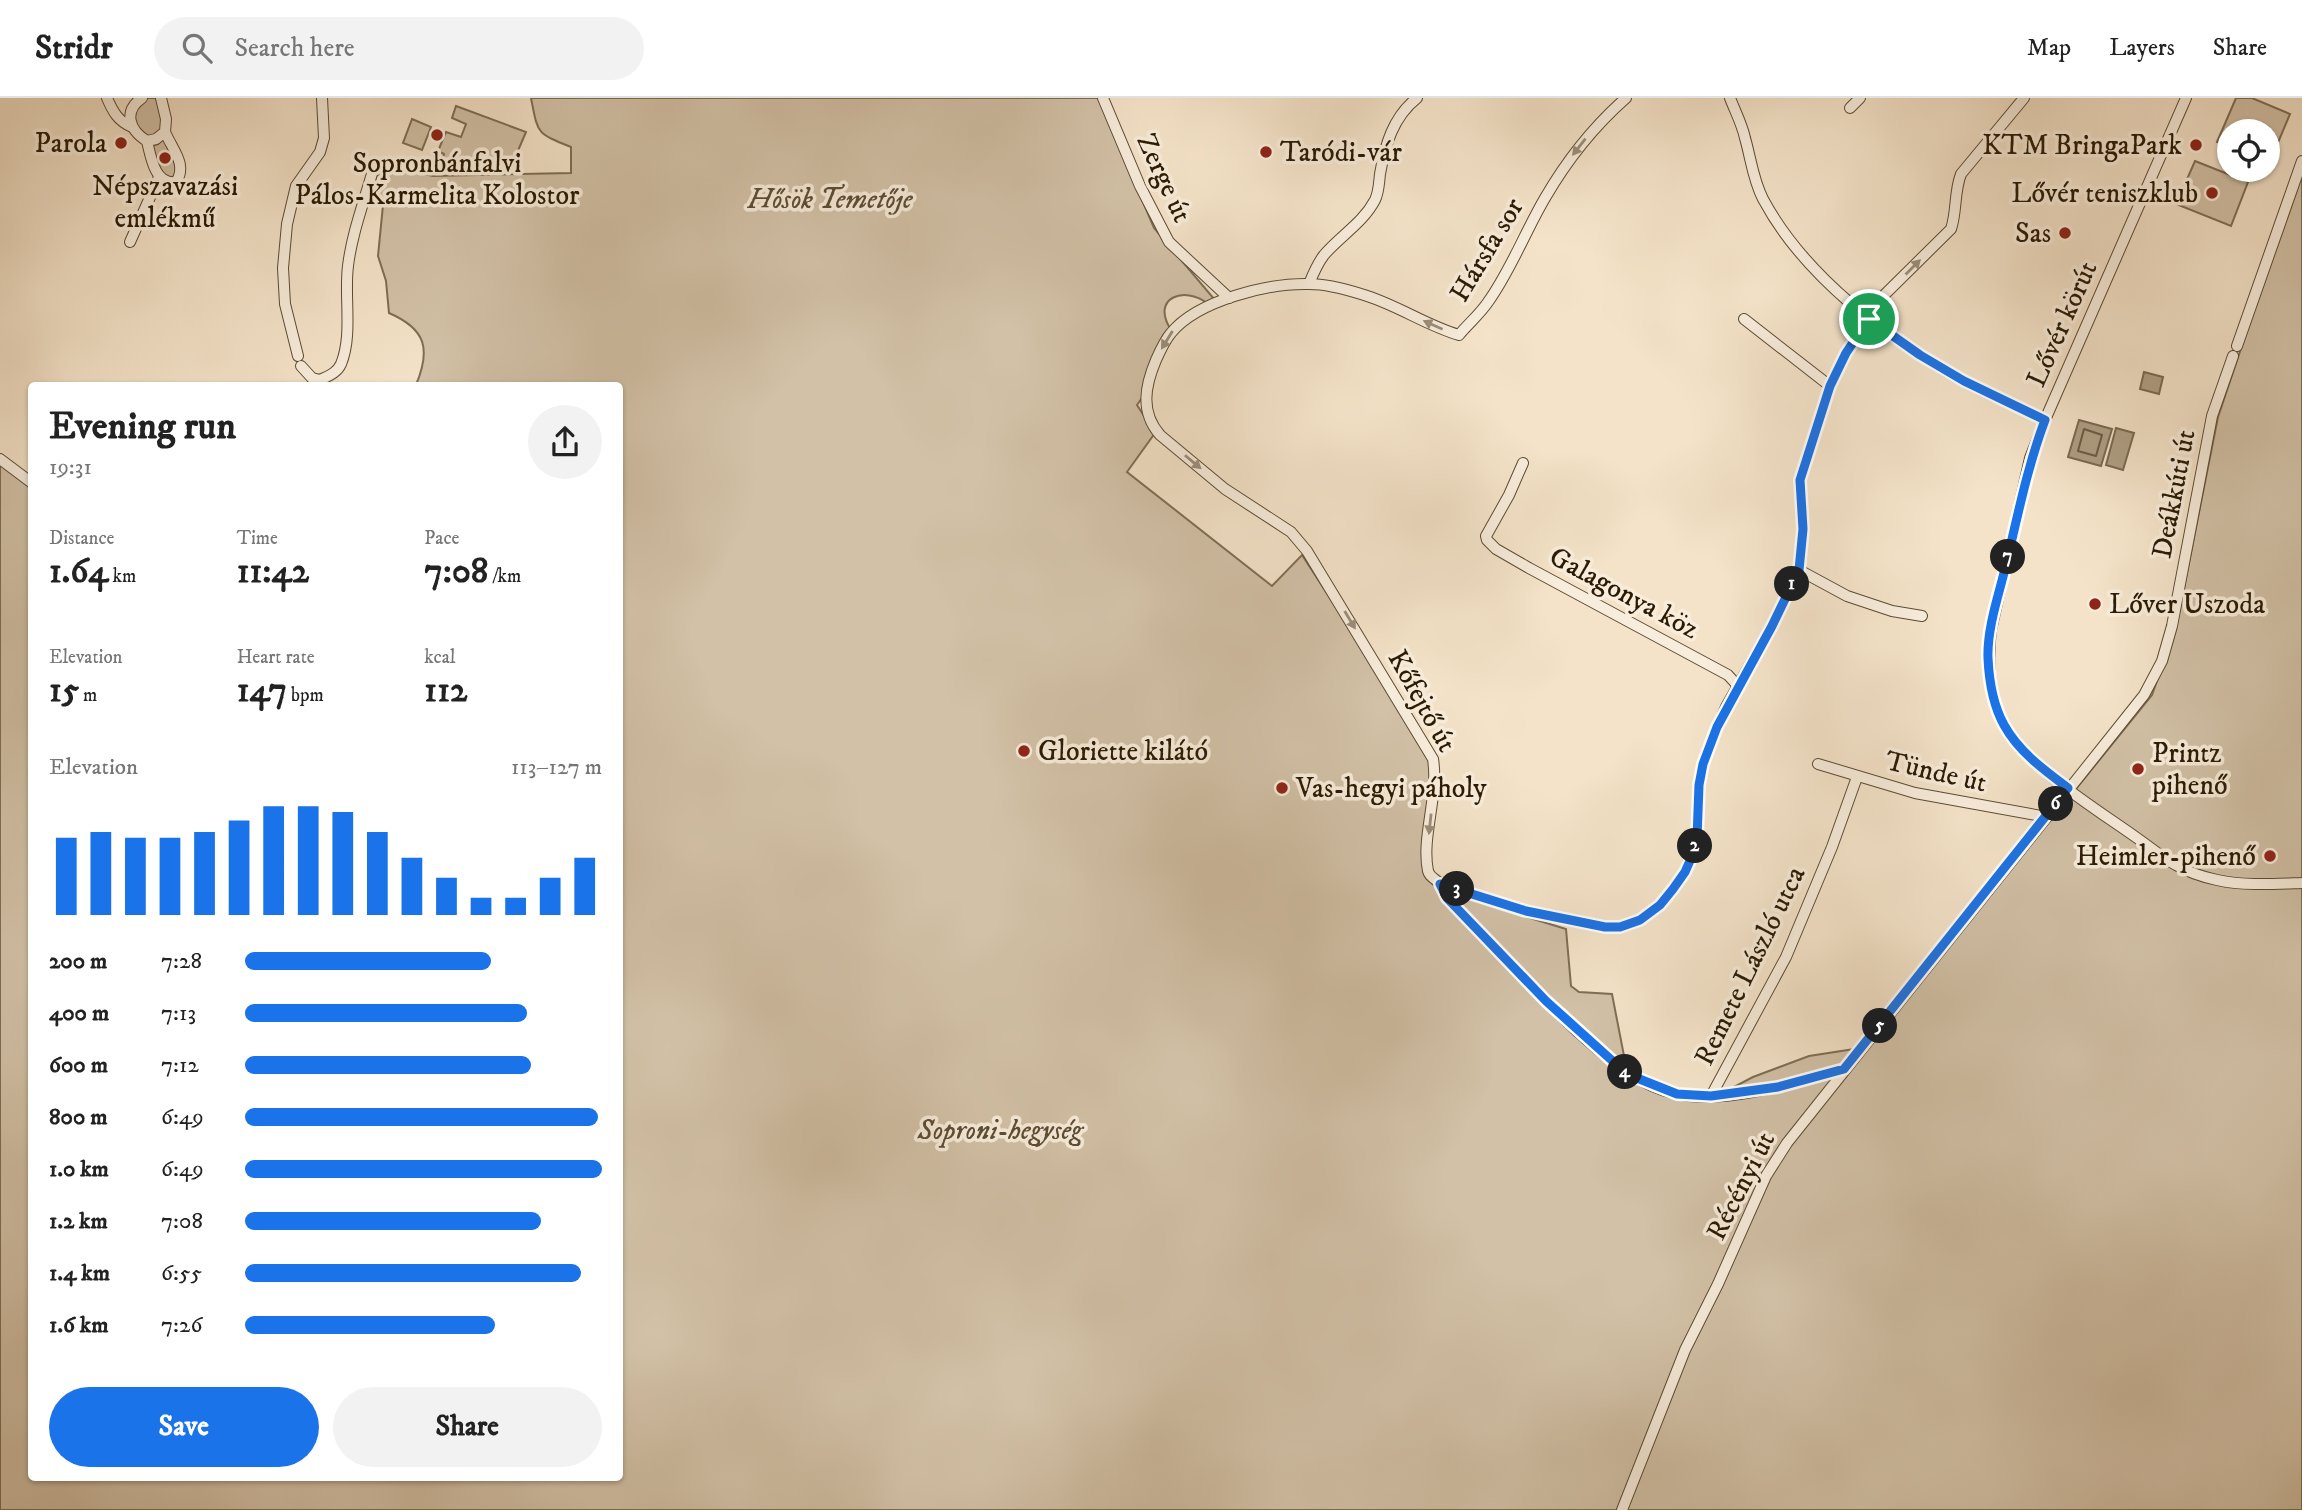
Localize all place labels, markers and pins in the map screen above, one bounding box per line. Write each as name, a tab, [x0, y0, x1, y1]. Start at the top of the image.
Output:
place label: Parola	[35, 126, 107, 161]
marker: Sopronbánfalvi Pálos-Karmelita Kolostor	[429, 127, 445, 143]
place label: KTM BringaPark	[1982, 128, 2182, 163]
marker: Parola	[113, 135, 129, 151]
place label: Taródi-vár	[1280, 135, 1402, 170]
marker: KTM BringaPark	[2188, 137, 2204, 153]
marker: Taródi-vár	[1258, 144, 1274, 160]
place label: Sopronbánfalvi Pálos-Karmelita Kolostor	[295, 146, 580, 213]
marker: Népszavazási emlékmű	[157, 150, 173, 166]
place label: Népszavazási emlékmű	[92, 169, 238, 236]
place label: Lővér teniszklub	[2011, 176, 2198, 211]
marker: Lővér teniszklub	[2204, 185, 2220, 201]
place label: Sas	[2015, 216, 2051, 251]
marker: Sas	[2057, 225, 2073, 241]
pin	[1839, 289, 1899, 349]
pin: 7	[1990, 540, 2025, 574]
pin: 1	[1774, 566, 1810, 602]
place label: Lőver Uszoda	[2109, 587, 2265, 622]
marker: Lőver Uszoda	[2087, 596, 2103, 612]
place label: Gloriette kilátó	[1038, 734, 1208, 769]
place label: Printz pihenő	[2151, 736, 2228, 803]
marker: Gloriette kilátó	[1016, 743, 1032, 759]
marker: Printz pihenő	[2130, 761, 2146, 777]
place label: Vas-hegyi páholy	[1295, 771, 1487, 806]
marker: Vas-hegyi páholy	[1274, 780, 1290, 796]
pin: 6	[2038, 786, 2074, 822]
pin: 2	[1678, 828, 1712, 864]
place label: Heimler-pihenő	[2076, 839, 2256, 874]
marker: Heimler-pihenő	[2262, 848, 2278, 864]
pin: 3	[1440, 872, 1474, 906]
pin: 5	[1862, 1009, 1898, 1044]
pin: 4	[1608, 1054, 1642, 1090]

